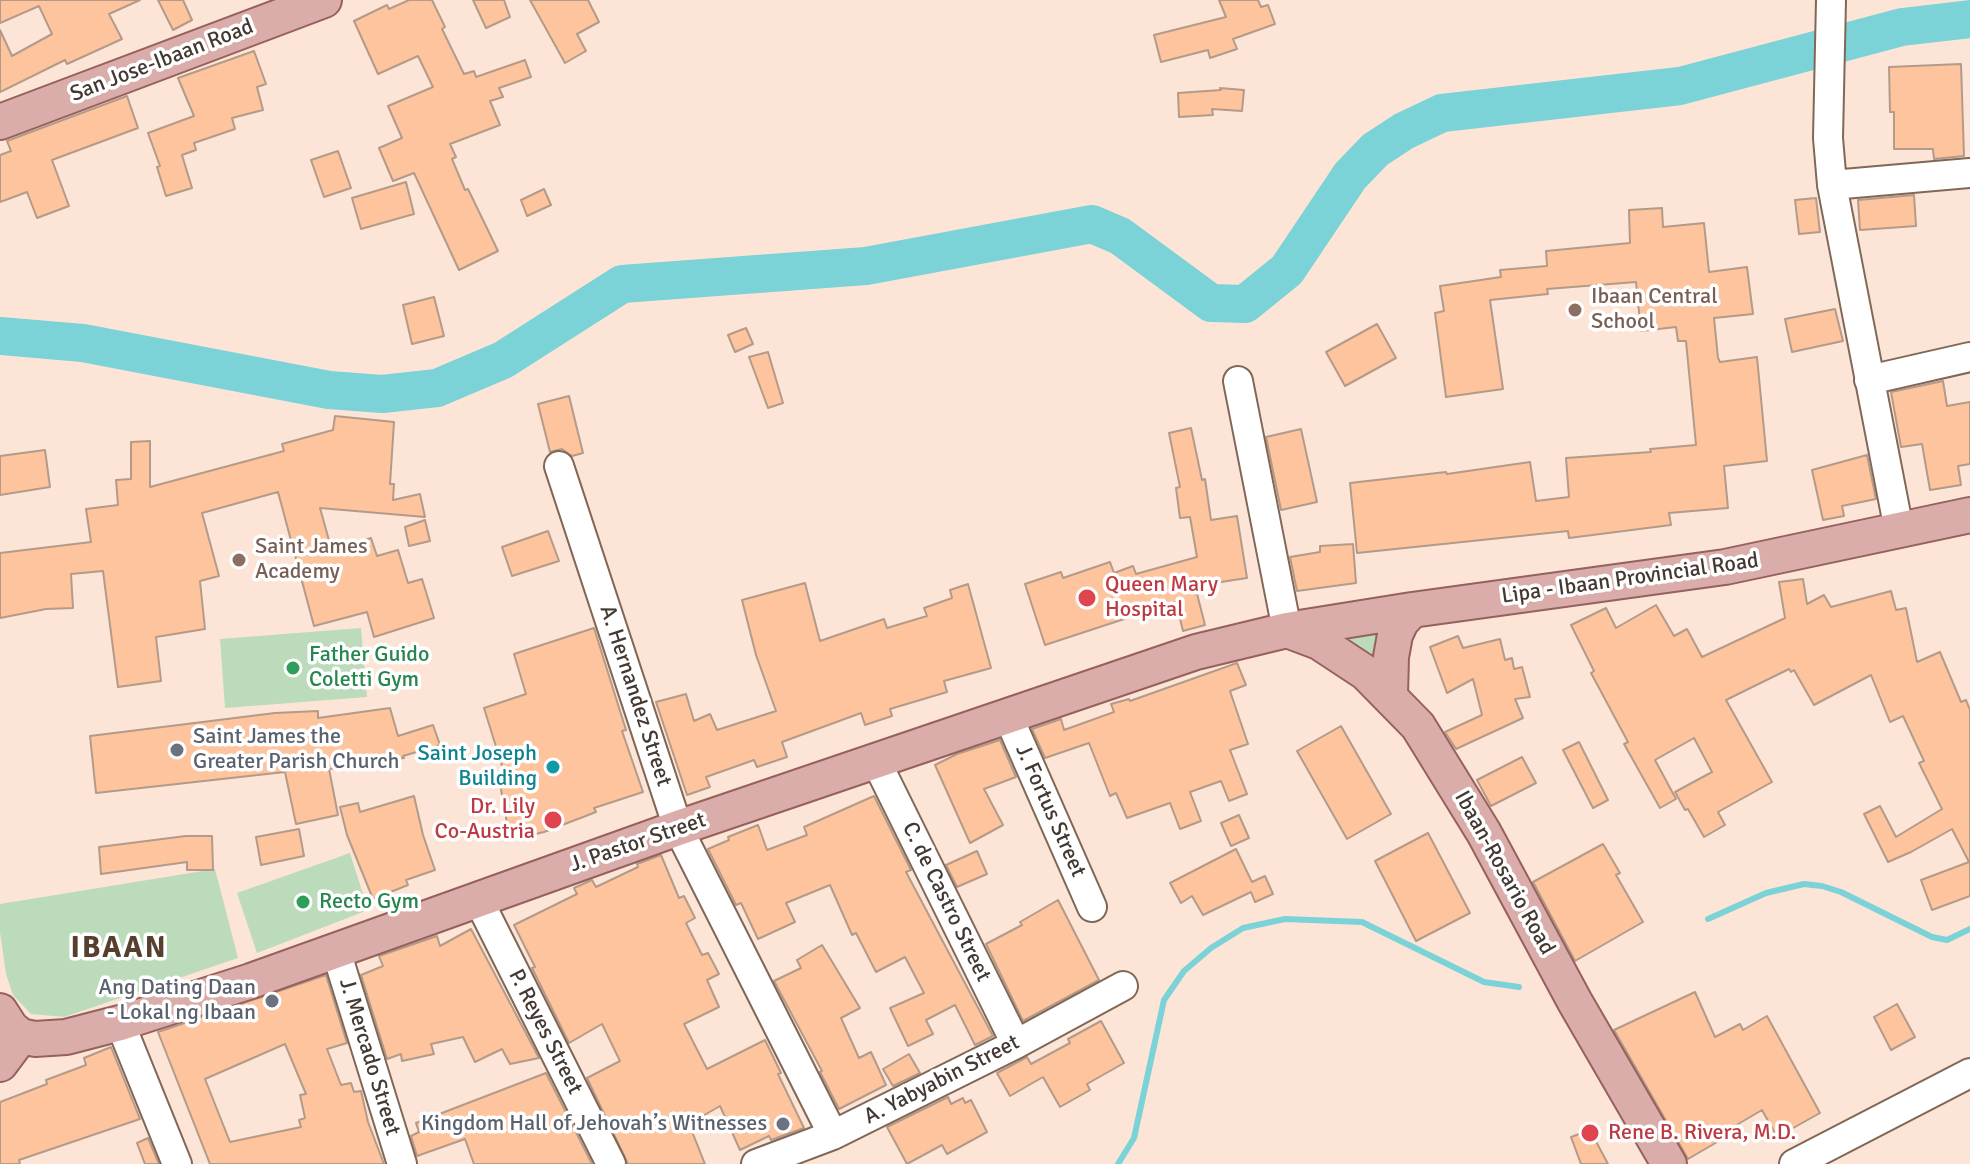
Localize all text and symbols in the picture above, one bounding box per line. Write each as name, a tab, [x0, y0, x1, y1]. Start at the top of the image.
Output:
street label: San Jose-Ibaan Road	[67, 14, 257, 108]
place label: Ibaan Central School	[1591, 284, 1718, 336]
marker: Ibaan Central School	[1566, 301, 1584, 319]
place label: Saint James Academy	[255, 534, 368, 586]
street label: Lipa - Ibaan Provincial Road	[1500, 548, 1760, 610]
marker: Saint James Academy	[230, 551, 248, 569]
place label: Queen Mary Hospital	[1105, 572, 1218, 624]
marker: Queen Mary Hospital	[1076, 587, 1098, 609]
street label: A. Hernandez Street	[593, 602, 677, 790]
place label: Father Guido Coletti Gym	[309, 642, 429, 694]
marker: Father Guido Coletti Gym	[284, 659, 302, 677]
place label: Saint James the Greater Parish Church	[193, 724, 400, 776]
marker: Saint James the Greater Parish Church	[168, 741, 186, 759]
place label: Saint Joseph Building	[417, 741, 537, 792]
street label: J. Fortus Street	[1009, 741, 1091, 881]
marker: Saint Joseph Building	[544, 758, 562, 776]
street label: Ibaan-Rosario Road	[1448, 787, 1560, 959]
place label: Dr. Lily Co-Austria	[435, 794, 535, 846]
street label: J. Pastor Street	[567, 807, 709, 879]
marker: Dr. Lily Co-Austria	[542, 809, 564, 831]
street label: C. de Castro Street	[896, 818, 996, 986]
place label: Recto Gym	[319, 889, 419, 915]
marker: Recto Gym	[294, 893, 312, 911]
district label: IBAAN	[70, 931, 168, 967]
street label: P. Reyes Street	[502, 965, 588, 1099]
place label: Ang Dating Daan - Lokal ng Ibaan	[98, 975, 256, 1026]
street label: J. Mercado Street	[333, 975, 405, 1139]
marker: Ang Dating Daan - Lokal ng Ibaan	[263, 992, 281, 1010]
street label: A. Yabyabin Street	[860, 1030, 1024, 1130]
place label: Kingdom Hall of Jehovah’s Witnesses	[421, 1111, 767, 1137]
marker: Kingdom Hall of Jehovah’s Witnesses	[774, 1115, 792, 1133]
place label: Rene B. Rivera, M.D.	[1608, 1120, 1796, 1146]
marker: Rene B. Rivera, M.D.	[1579, 1122, 1601, 1144]

